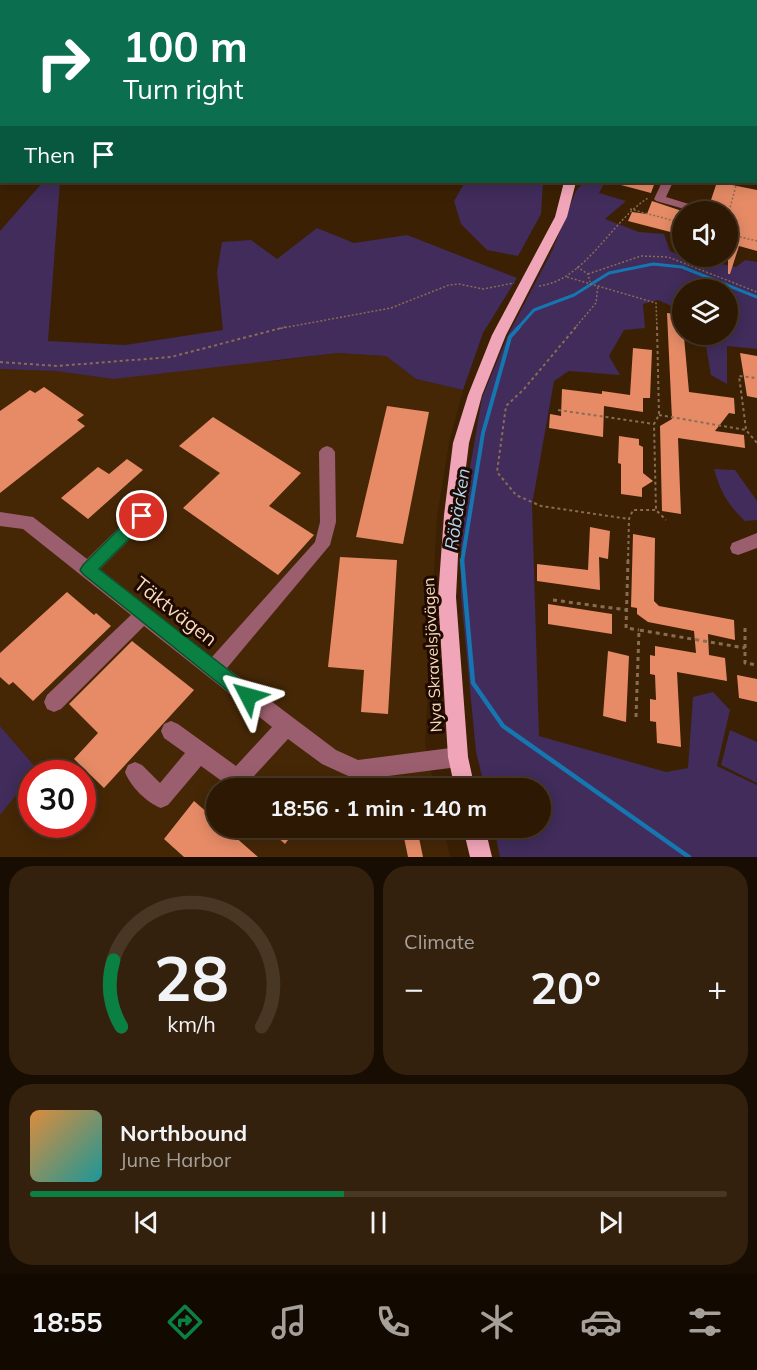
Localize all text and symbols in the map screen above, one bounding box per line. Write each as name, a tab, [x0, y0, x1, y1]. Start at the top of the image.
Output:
text: 100 m	[123, 20, 248, 73]
icon: right	[24, 24, 102, 102]
text: Turn right	[123, 72, 243, 106]
icon: arrive	[87, 138, 120, 171]
text: Then	[24, 141, 75, 169]
map controls	[672, 201, 738, 345]
button: sound	[672, 201, 738, 267]
button: layers	[672, 279, 738, 345]
water label: Röbäcken	[439, 466, 475, 552]
pin	[116, 490, 167, 541]
icon: arrive	[125, 499, 158, 532]
street label: Täktvägen	[129, 571, 223, 651]
street label: Nya Skravelsjövägen	[418, 577, 446, 733]
position arrow	[216, 664, 280, 728]
speed limit sign: 30	[18, 760, 96, 838]
text: 18:56 · 1 min · 140 m	[270, 794, 487, 822]
text: Climate	[404, 929, 475, 954]
text: 28	[154, 938, 229, 1017]
text: 20°	[530, 959, 601, 1015]
text: −	[404, 967, 424, 1008]
text: +	[707, 967, 727, 1008]
text: km/h	[167, 1011, 216, 1038]
text: Northbound	[120, 1119, 247, 1147]
text: June Harbor	[120, 1147, 231, 1172]
icon: previous	[130, 1206, 163, 1239]
icon: pause	[362, 1206, 395, 1239]
icon: next	[594, 1206, 627, 1239]
icon: directions	[164, 1301, 206, 1343]
icon: music	[268, 1301, 310, 1343]
icon: phone	[372, 1301, 414, 1343]
icon: climate	[476, 1301, 518, 1343]
icon: car	[580, 1301, 622, 1343]
icon: filters	[684, 1301, 726, 1343]
text: 18:55	[31, 1305, 102, 1339]

